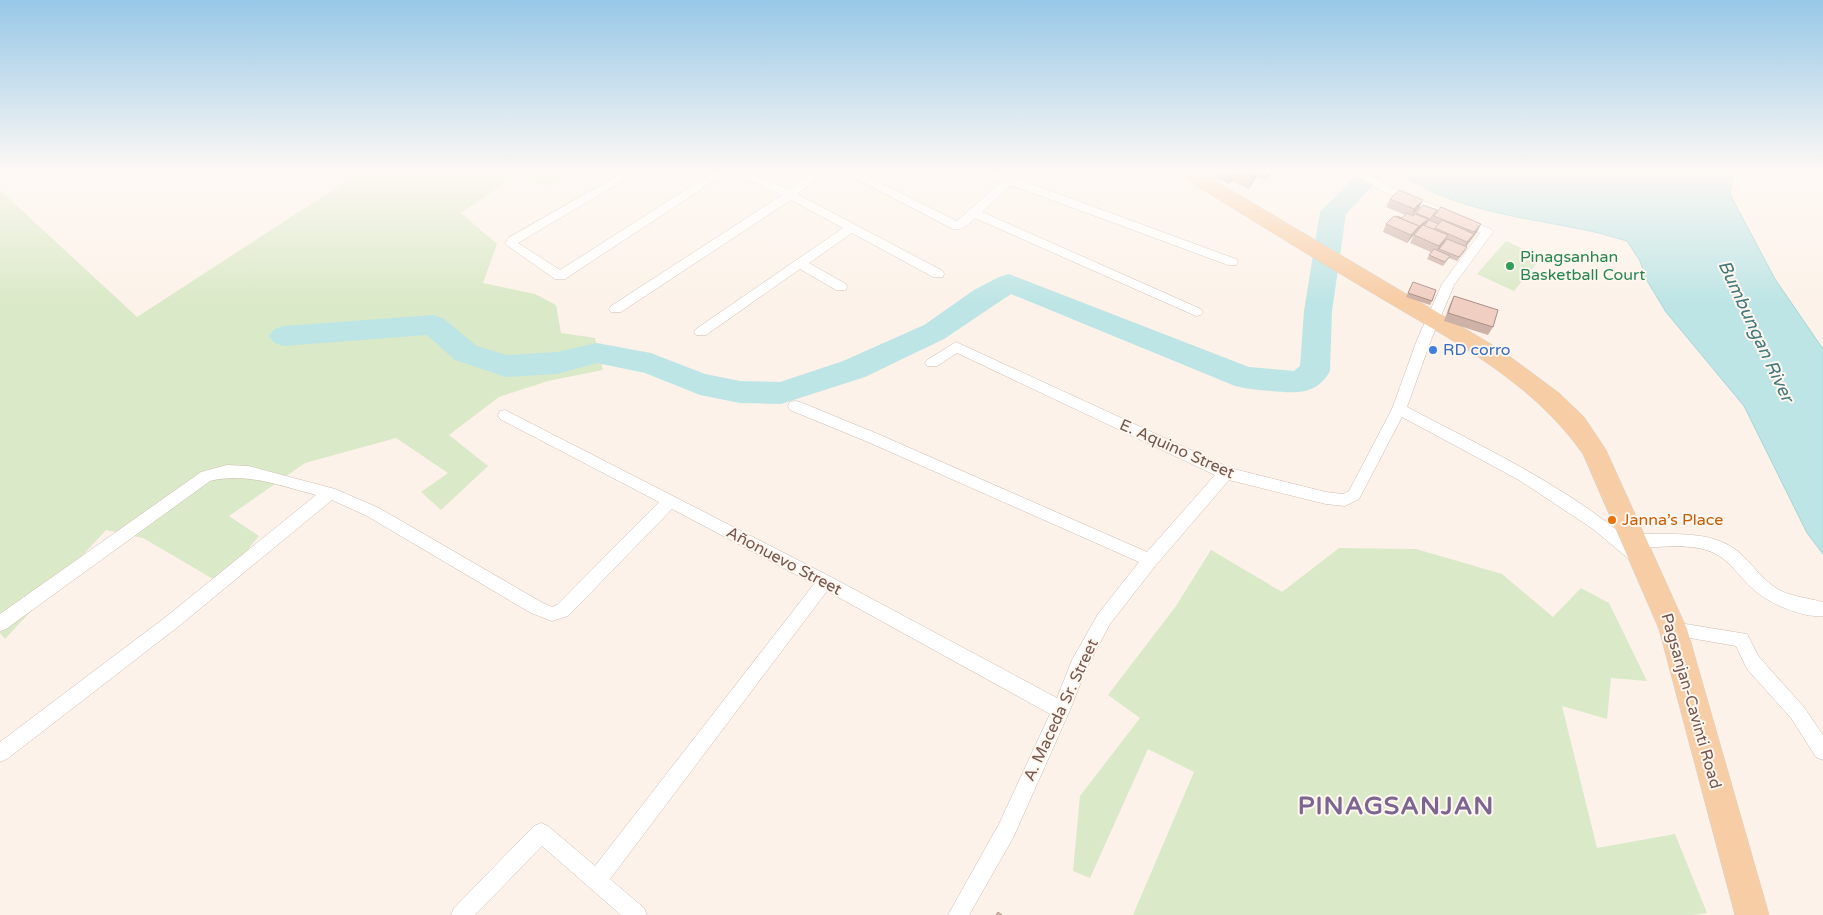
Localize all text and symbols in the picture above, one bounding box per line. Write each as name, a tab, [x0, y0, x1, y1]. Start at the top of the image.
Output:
place label: Pinagsanhan Basketball Court	[1520, 247, 1645, 285]
water label: Bumbungan River	[1713, 257, 1799, 407]
marker: Pinagsanhan Basketball Court	[1504, 260, 1516, 272]
place label: RD corro	[1443, 340, 1511, 360]
marker: RD corro	[1427, 344, 1439, 356]
street label: E. Aquino Street	[1117, 415, 1237, 483]
place label: Janna’s Place	[1622, 510, 1723, 530]
marker: Janna’s Place	[1606, 514, 1618, 526]
street label: Añonuevo Street	[723, 522, 845, 600]
street label: Pagsanjan-Cavinti Road	[1656, 611, 1726, 791]
street label: A. Maceda Sr. Street	[1019, 636, 1103, 784]
district label: PINAGSANJAN	[1298, 791, 1494, 821]

